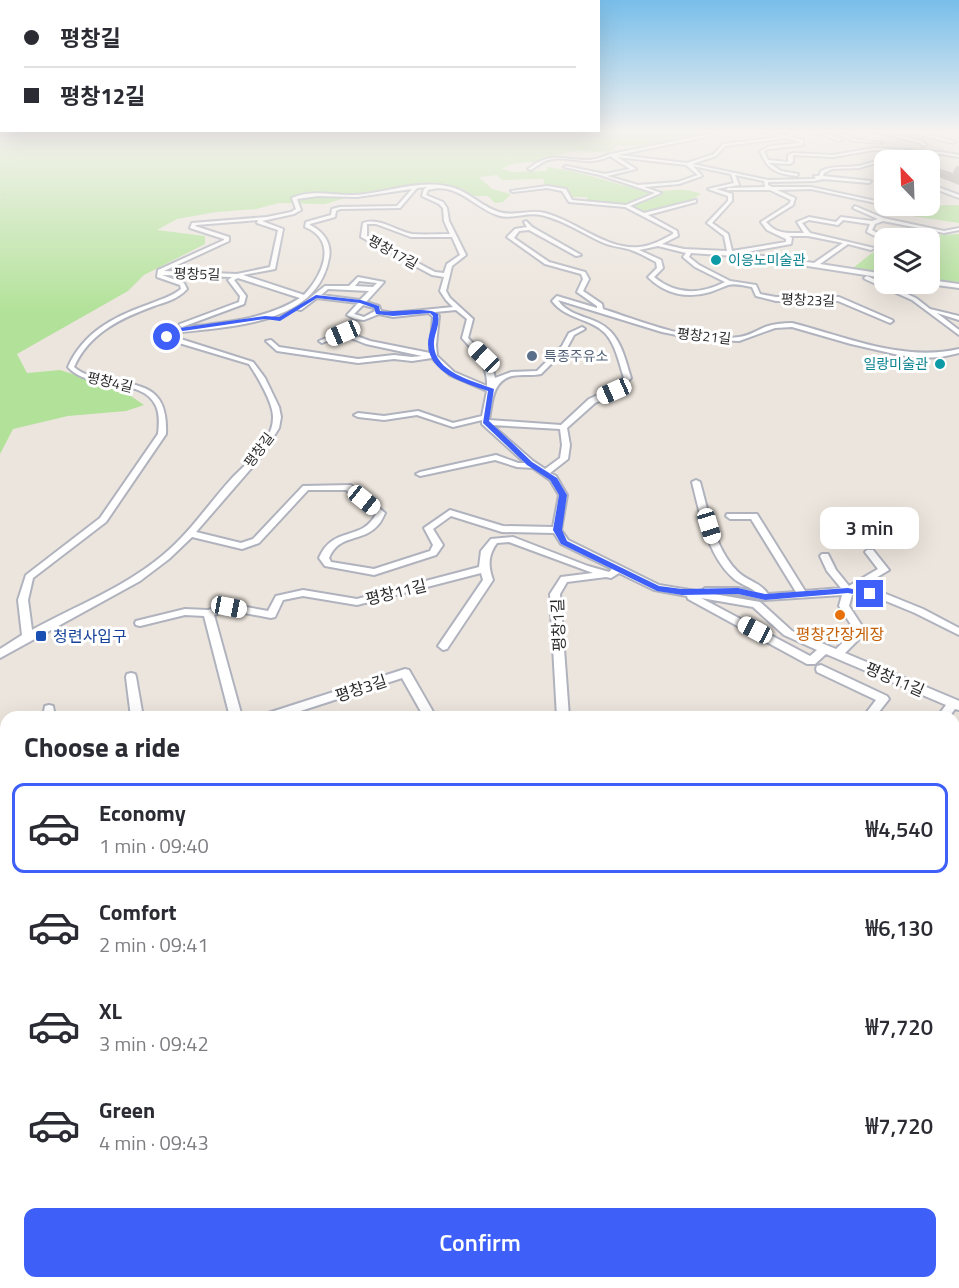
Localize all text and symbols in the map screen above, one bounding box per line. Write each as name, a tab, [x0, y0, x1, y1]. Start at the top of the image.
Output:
text: 평창길	[60, 21, 121, 55]
text: 평창12길	[60, 79, 145, 113]
north arrow	[874, 150, 940, 216]
map controls	[874, 150, 940, 294]
button: layers	[874, 228, 940, 294]
street label: 평창17길	[364, 229, 422, 274]
place label: 이응노미술관	[728, 249, 805, 270]
marker: 이응노미술관	[709, 253, 723, 267]
street label: 평창5길	[173, 262, 221, 285]
street label: 평창23길	[781, 288, 836, 311]
car	[323, 318, 363, 348]
street label: 평창21길	[676, 322, 732, 349]
route start	[153, 323, 180, 350]
car	[465, 338, 503, 376]
place label: 특종주유소	[544, 345, 609, 366]
marker: 특종주유소	[525, 349, 539, 363]
place label: 일랑미술관	[864, 353, 928, 374]
marker: 일랑미술관	[933, 357, 947, 371]
street label: 평창4길	[85, 366, 135, 397]
car	[594, 375, 634, 407]
street label: 평창길	[239, 428, 279, 471]
car	[344, 482, 384, 518]
car	[695, 506, 723, 546]
callout: 3 min	[820, 507, 920, 549]
text: 3 min	[845, 512, 894, 543]
street label: 평창11길	[363, 573, 429, 611]
route end	[856, 580, 883, 607]
car	[210, 595, 248, 619]
street label: 평창1길	[545, 598, 571, 652]
marker: 평창간장게장	[833, 608, 847, 622]
car	[735, 614, 775, 646]
place label: 평창간장게장	[796, 622, 884, 646]
place label: 청련사입구	[53, 624, 127, 648]
marker: 청련사입구	[34, 629, 48, 643]
street label: 평창11길	[862, 656, 928, 702]
street label: 평창3길	[332, 668, 390, 708]
text: Choose a ride	[24, 726, 180, 767]
text: Economy	[99, 796, 186, 830]
icon: car	[27, 801, 81, 855]
text: ₩4,540	[866, 812, 933, 846]
text: 1 min · 09:40	[99, 830, 209, 861]
text: Comfort	[99, 895, 177, 929]
icon: car	[27, 900, 81, 954]
text: ₩6,130	[866, 911, 933, 945]
text: 2 min · 09:41	[99, 929, 209, 960]
text: XL	[99, 994, 122, 1028]
icon: car	[27, 999, 81, 1053]
text: ₩7,720	[866, 1010, 933, 1044]
text: 3 min · 09:42	[99, 1028, 209, 1059]
text: Green	[99, 1093, 155, 1127]
icon: car	[27, 1098, 81, 1152]
text: ₩7,720	[866, 1109, 933, 1143]
text: 4 min · 09:43	[99, 1127, 209, 1158]
button: Confirm	[24, 1208, 936, 1277]

